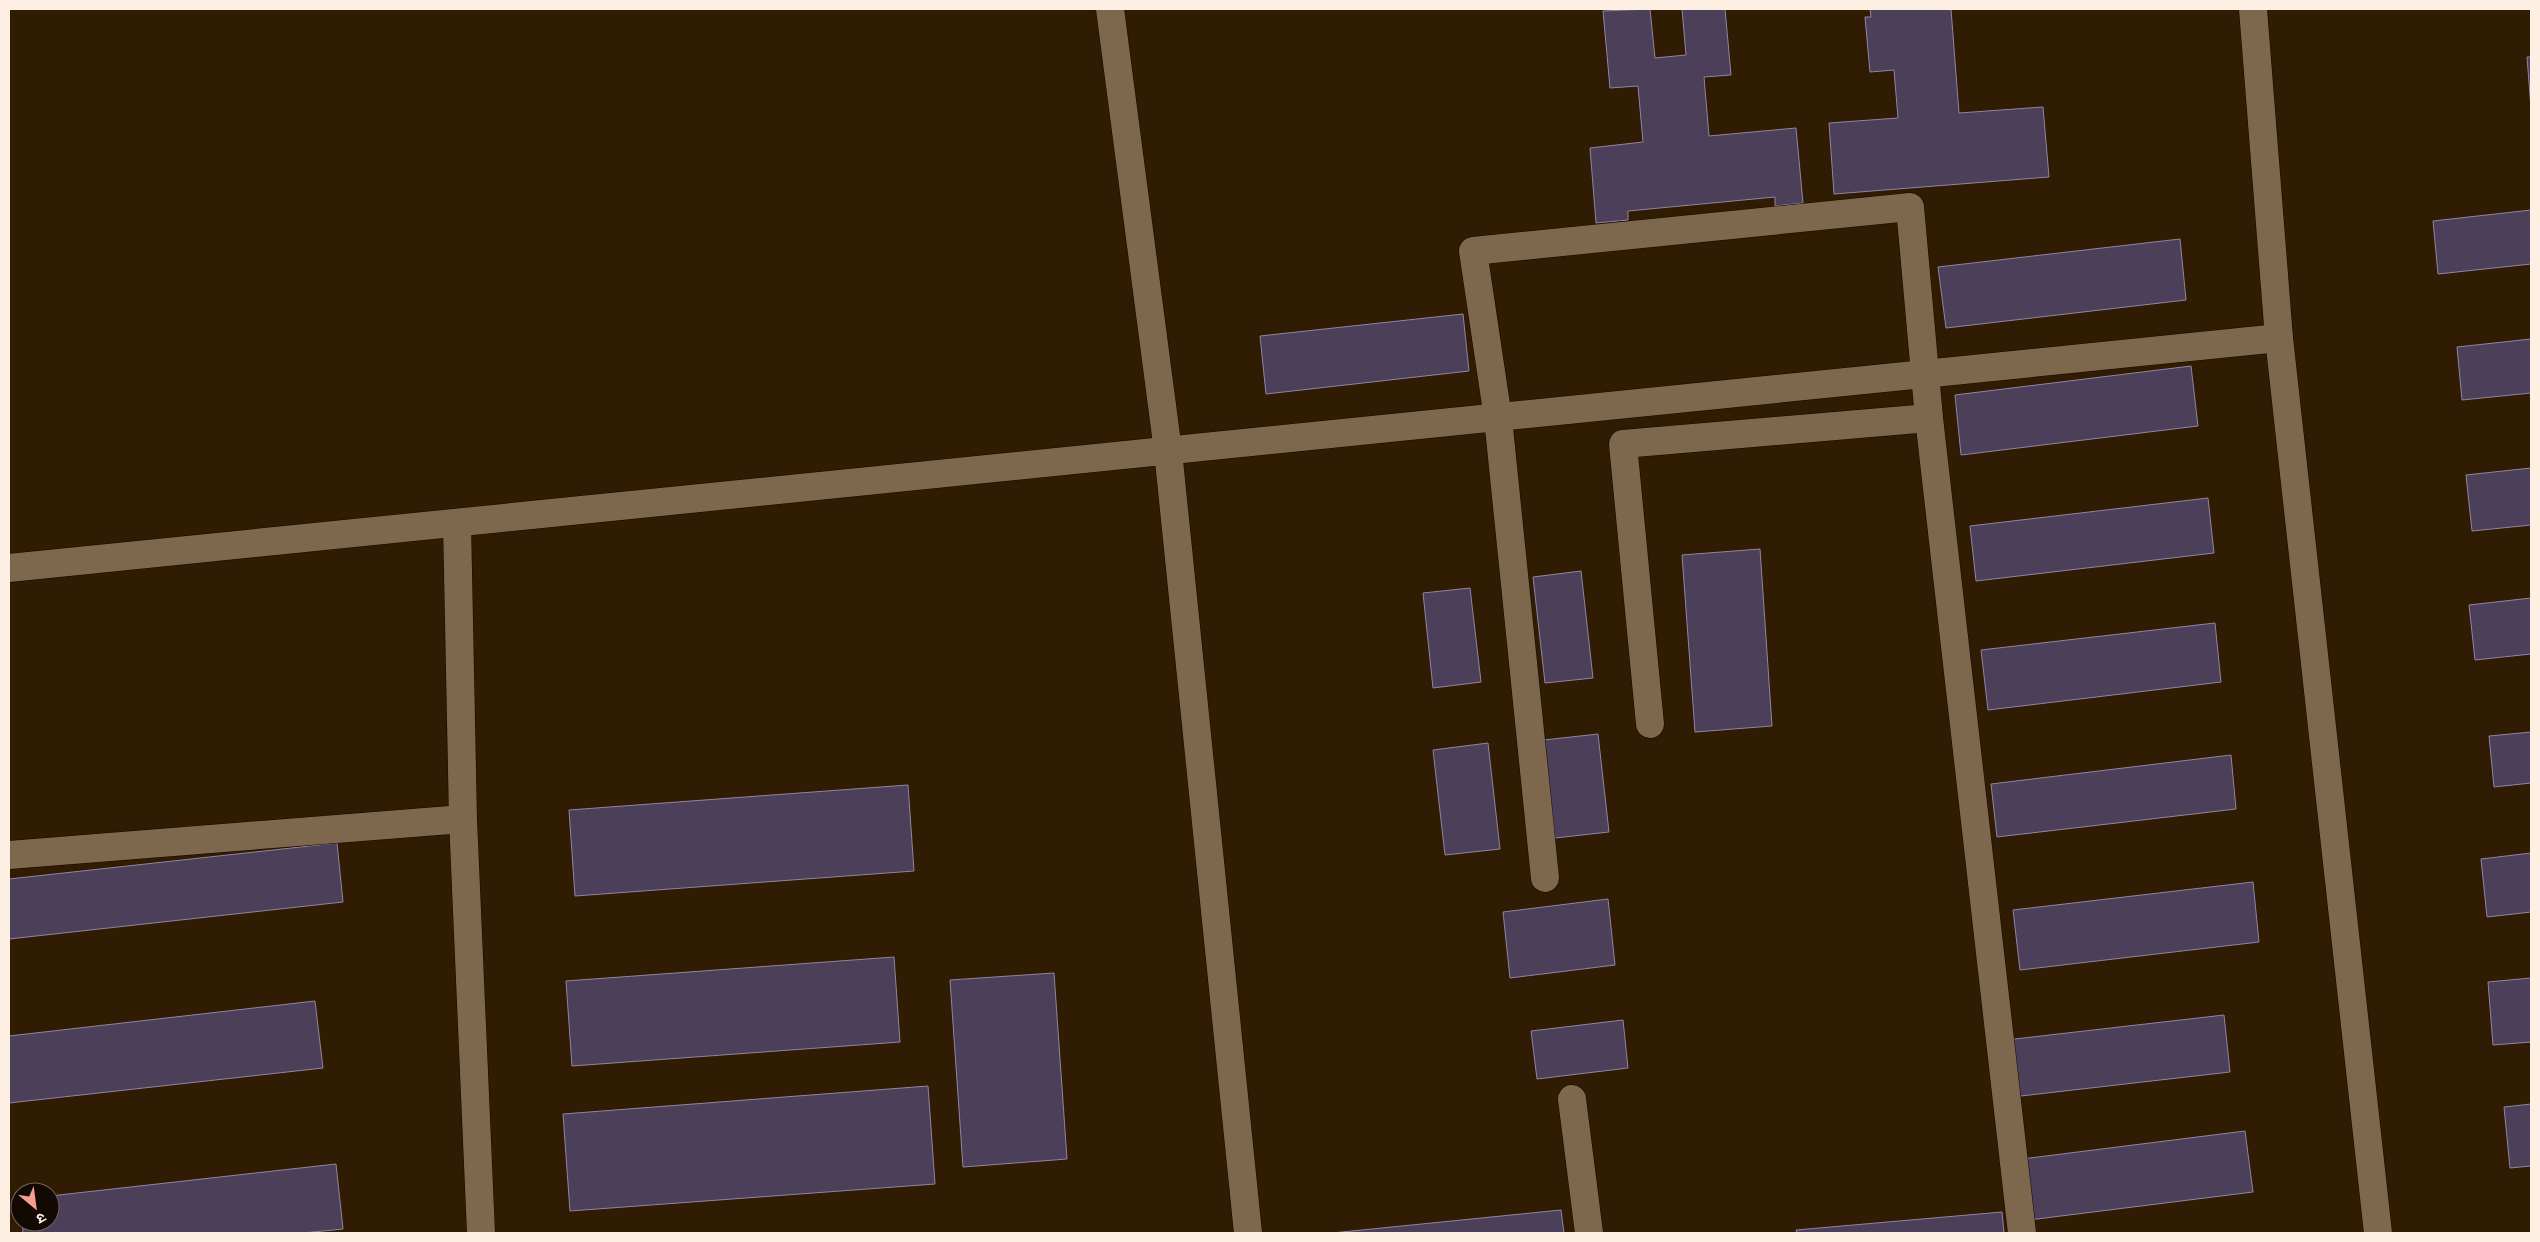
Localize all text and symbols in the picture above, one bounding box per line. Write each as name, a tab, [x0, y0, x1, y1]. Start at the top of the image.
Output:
north arrow	[10, 1182, 60, 1232]
text: उ	[33, 1209, 49, 1228]

